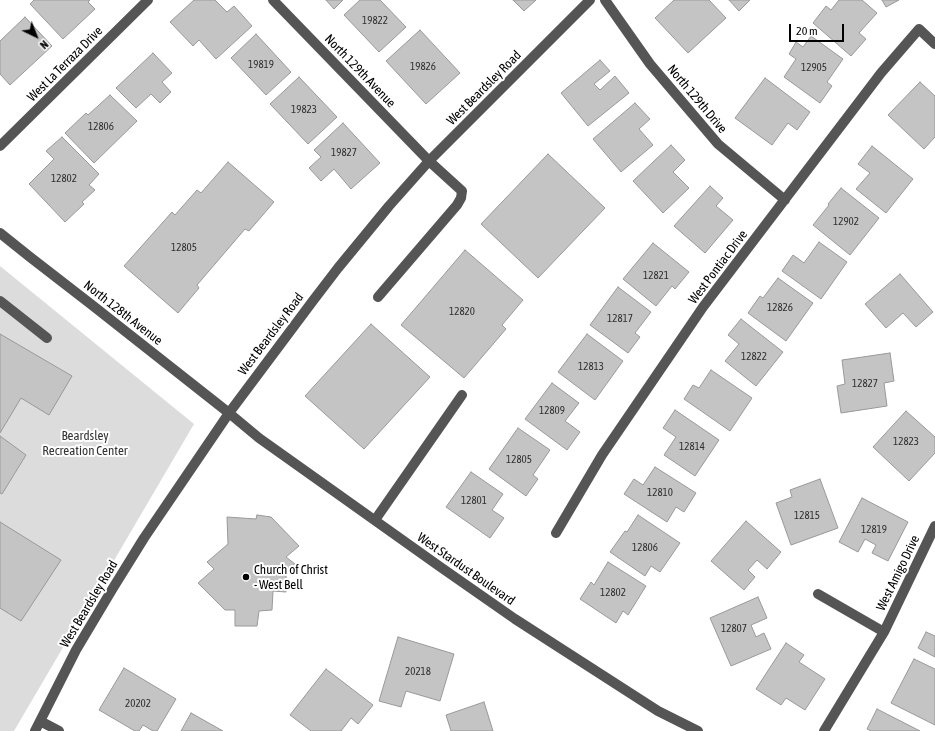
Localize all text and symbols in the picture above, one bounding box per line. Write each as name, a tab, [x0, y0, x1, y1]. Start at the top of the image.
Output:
house number: 19822	[362, 14, 388, 28]
north arrow	[16, 16, 56, 56]
scale bar	[791, 16, 846, 42]
street label: West La Terraza Drive	[24, 23, 106, 105]
text: 20 m	[796, 24, 818, 38]
street label: North 129th Avenue	[321, 31, 399, 111]
text: N	[38, 38, 51, 51]
street label: West Beardsley Road	[444, 48, 524, 128]
house number: 19819	[248, 58, 274, 72]
house number: 19826	[410, 60, 436, 74]
house number: 12905	[801, 61, 827, 75]
street label: North 129th Drive	[664, 62, 730, 136]
house number: 19823	[291, 103, 317, 117]
house number: 12806	[88, 120, 114, 134]
house number: 19827	[331, 146, 357, 160]
house number: 12802	[51, 172, 77, 186]
house number: 12902	[833, 215, 859, 229]
street label: West Pontiac Drive	[685, 227, 751, 307]
house number: 12805	[171, 241, 197, 255]
house number: 12821	[643, 269, 669, 283]
street label: North 128th Avenue	[81, 277, 165, 349]
street label: West Beardsley Road	[235, 290, 307, 378]
house number: 12826	[767, 301, 793, 315]
house number: 12820	[449, 305, 475, 319]
house number: 12817	[607, 312, 633, 326]
house number: 12822	[741, 350, 767, 364]
house number: 12813	[578, 360, 604, 374]
house number: 12827	[852, 377, 878, 391]
house number: 12809	[539, 404, 565, 418]
park label: Beardsley Recreation Center	[42, 428, 128, 459]
house number: 12823	[893, 435, 919, 449]
house number: 12814	[679, 440, 705, 454]
house number: 12805	[506, 453, 532, 467]
house number: 12810	[647, 486, 673, 500]
house number: 12801	[461, 494, 487, 508]
house number: 12815	[794, 509, 820, 523]
house number: 12819	[861, 523, 887, 537]
street label: West Stardust Boulevard	[414, 529, 518, 609]
street label: West Amigo Drive	[873, 533, 923, 613]
house number: 12806	[632, 541, 658, 555]
street label: West Beardsley Road	[57, 558, 121, 650]
place label: Church of Christ - West Bell	[254, 562, 328, 593]
marker: Church of Christ - West Bell	[241, 572, 251, 582]
house number: 12802	[600, 586, 626, 600]
house number: 12807	[721, 622, 747, 636]
house number: 20218	[405, 665, 431, 679]
house number: 20202	[125, 697, 151, 711]

